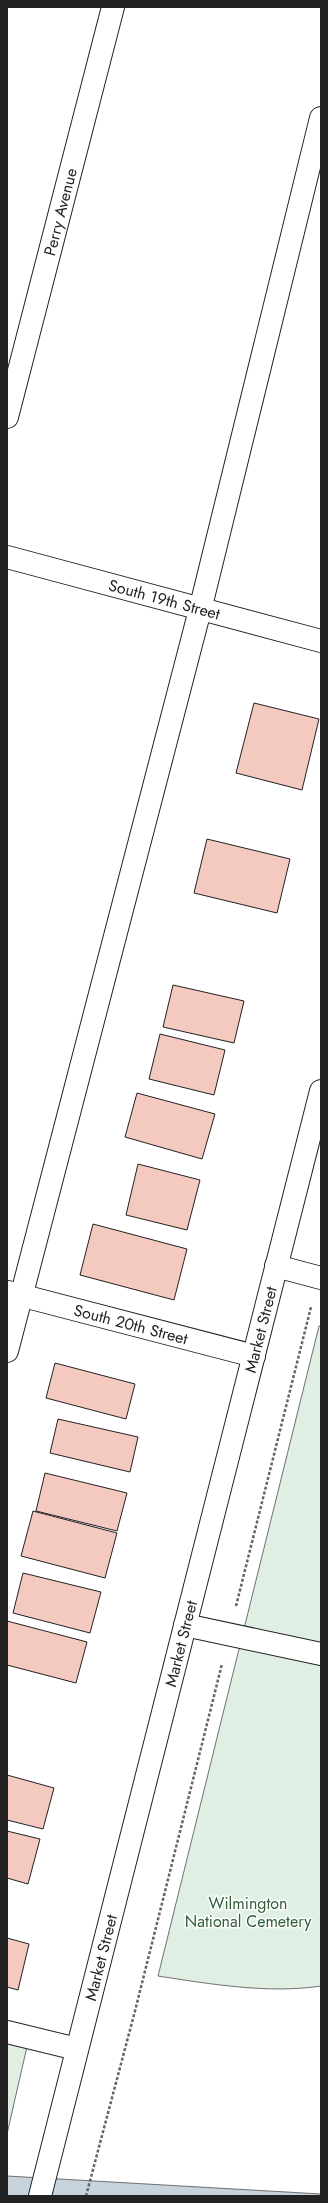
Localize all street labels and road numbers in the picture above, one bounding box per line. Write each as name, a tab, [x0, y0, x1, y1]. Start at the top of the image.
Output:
street label: Perry Avenue	[38, 166, 83, 258]
street label: South 19th Street	[106, 574, 223, 626]
street label: Market Street	[239, 1284, 283, 1375]
street label: South 20th Street	[71, 1299, 190, 1350]
street label: Market Street	[159, 1598, 203, 1689]
street label: Market Street	[79, 1912, 123, 2003]

